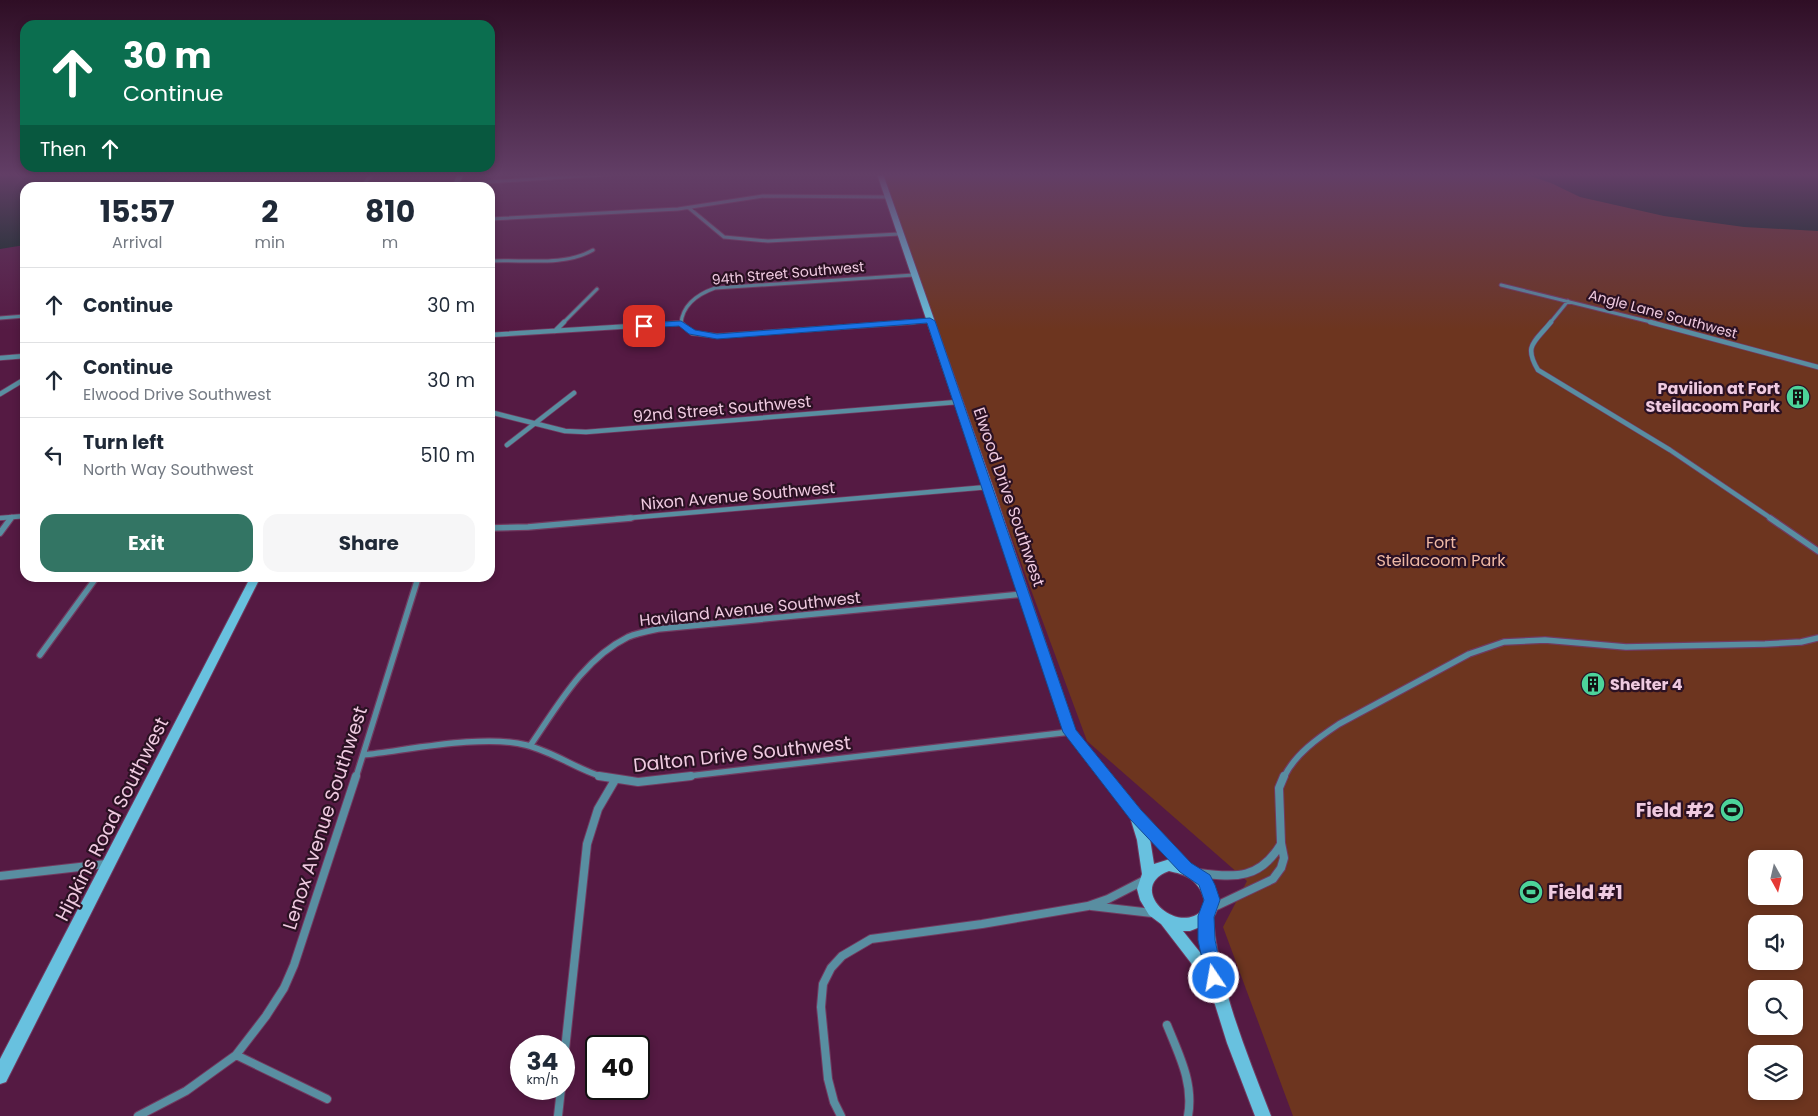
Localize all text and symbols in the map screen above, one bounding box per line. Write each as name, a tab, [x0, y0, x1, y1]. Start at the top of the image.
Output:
text: 30 m	[123, 31, 211, 80]
icon: ahead	[40, 40, 105, 105]
text: Continue	[123, 78, 223, 109]
icon: ahead	[96, 135, 124, 163]
text: Then	[40, 136, 86, 163]
text: 15:57	[100, 190, 175, 233]
text: 2	[261, 190, 278, 233]
text: 810	[365, 190, 415, 233]
text: Arrival	[112, 231, 162, 254]
text: min	[254, 231, 285, 254]
text: m	[382, 231, 398, 254]
street label: 94th Street Southwest	[711, 256, 865, 290]
street label: Angle Lane Southwest	[1586, 284, 1740, 344]
icon: ahead	[40, 291, 68, 319]
text: Continue	[83, 292, 173, 319]
text: 30 m	[427, 292, 475, 319]
pin	[623, 305, 665, 347]
icon: arrive	[630, 312, 658, 340]
text: Continue	[83, 354, 173, 381]
icon: ahead	[40, 366, 68, 394]
text: 30 m	[427, 367, 475, 394]
place label: Pavilion at Fort Steilacoom Park	[1646, 377, 1780, 418]
text: Elwood Drive Southwest	[83, 383, 271, 406]
building icon: Pavilion at Fort Steilacoom Park	[1785, 384, 1811, 410]
street label: 92nd Street Southwest	[632, 390, 812, 428]
street label: Elwood Drive Southwest	[967, 404, 1051, 590]
text: Turn left	[83, 429, 164, 456]
icon: left	[40, 441, 68, 469]
text: 510 m	[420, 442, 475, 469]
text: North Way Southwest	[83, 458, 254, 481]
street label: Nixon Avenue Southwest	[640, 476, 836, 516]
button: Exit	[40, 514, 253, 572]
button: Share	[263, 514, 475, 572]
park label: Fort Steilacoom Park	[1376, 531, 1506, 572]
street label: Haviland Avenue Southwest	[638, 586, 862, 632]
building icon: Shelter 4	[1580, 671, 1606, 697]
place label: Shelter 4	[1610, 673, 1683, 696]
street label: Lenox Avenue Southwest	[276, 703, 374, 933]
street label: Hipkins Road Southwest	[49, 712, 175, 926]
street label: Dalton Drive Southwest	[632, 729, 852, 779]
place label: Field #2	[1636, 797, 1714, 824]
sports icon: Field #2	[1719, 797, 1745, 823]
north arrow	[1748, 850, 1802, 905]
map controls	[1748, 850, 1803, 1100]
sports icon: Field #1	[1518, 879, 1544, 905]
place label: Field #1	[1548, 879, 1623, 906]
button: sound	[1748, 915, 1803, 970]
position arrow	[1187, 951, 1239, 1003]
button: search	[1748, 980, 1803, 1035]
speed limit sign: 40	[585, 1035, 650, 1100]
text: 34	[526, 1044, 559, 1079]
button: layers	[1748, 1045, 1803, 1100]
text: km/h	[527, 1071, 558, 1088]

